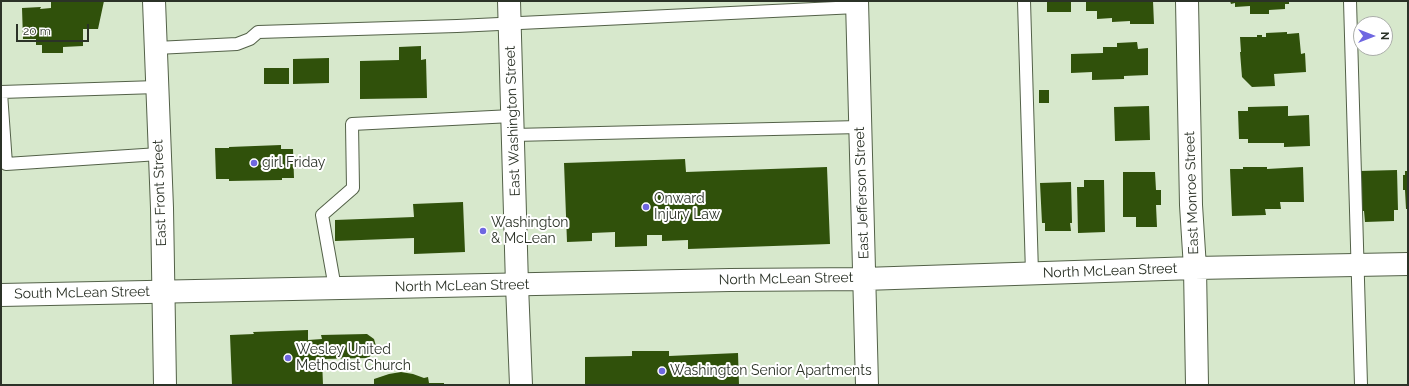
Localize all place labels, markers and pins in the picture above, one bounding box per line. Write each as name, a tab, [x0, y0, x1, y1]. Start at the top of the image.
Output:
place label: girl Friday	[262, 155, 325, 171]
marker: girl Friday	[249, 158, 259, 168]
place label: Onward Injury Law	[654, 191, 720, 224]
marker: Onward Injury Law	[641, 202, 651, 212]
place label: Washington & McLean	[491, 215, 568, 248]
marker: Washington & McLean	[478, 226, 488, 236]
place label: Wesley United Methodist Church	[296, 342, 411, 374]
marker: Wesley United Methodist Church	[283, 353, 293, 363]
place label: Washington Senior Apartments	[670, 363, 872, 379]
marker: Washington Senior Apartments	[657, 366, 667, 376]

